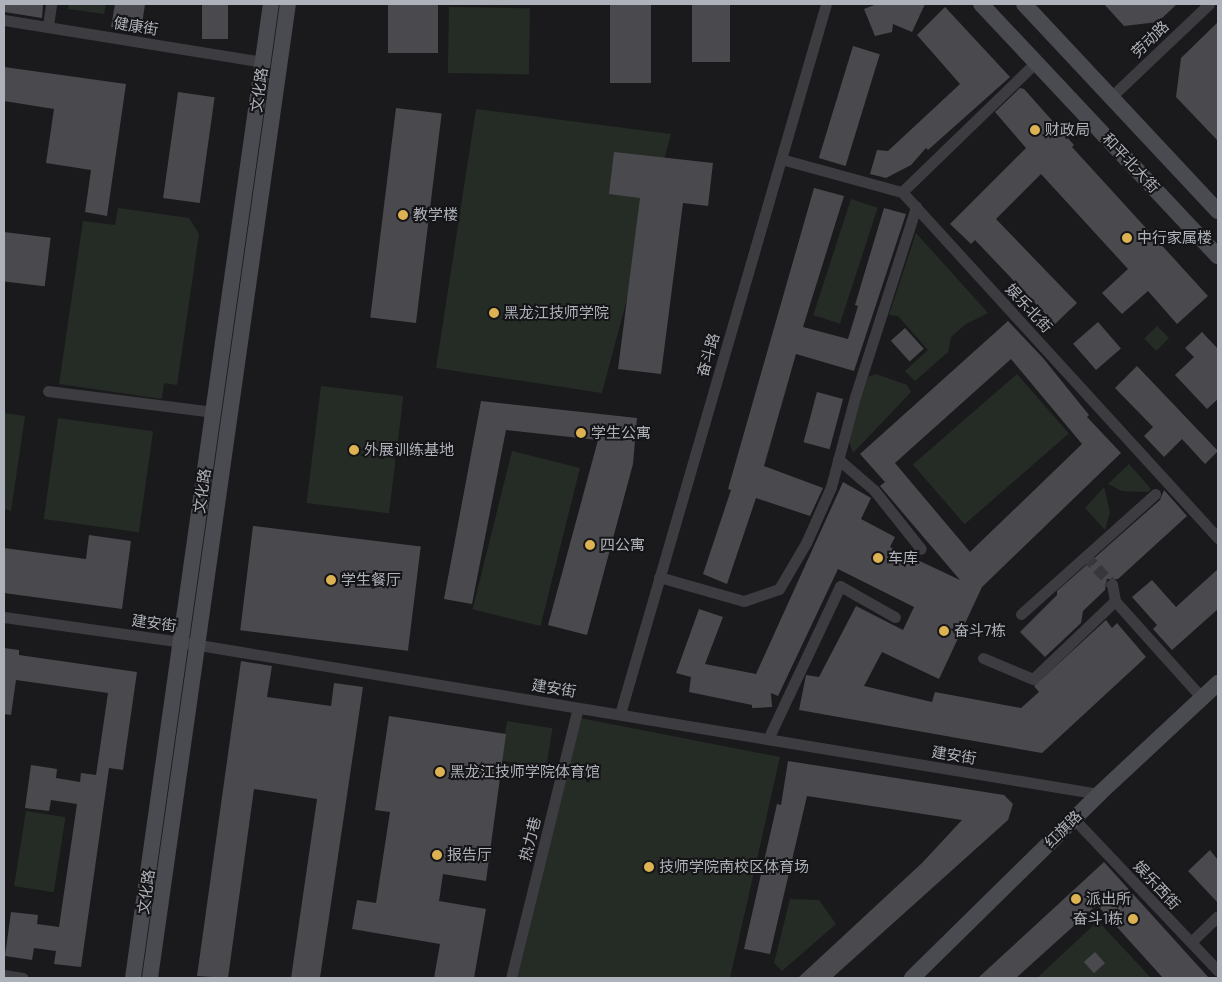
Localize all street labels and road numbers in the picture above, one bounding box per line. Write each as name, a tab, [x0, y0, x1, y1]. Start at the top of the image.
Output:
street label: 健康街	[112, 14, 160, 38]
street label: 劳动路	[1128, 17, 1172, 61]
street label: 文化路	[247, 66, 271, 114]
street label: 和平北大街	[1099, 129, 1163, 197]
street label: 娱乐北街	[1002, 280, 1056, 336]
street label: 奋斗路	[693, 331, 723, 379]
street label: 文化路	[190, 467, 214, 515]
street label: 建安街	[130, 611, 178, 635]
street label: 建安街	[530, 676, 578, 700]
street label: 建安街	[930, 743, 978, 767]
street label: 红旗路	[1041, 807, 1085, 851]
street label: 热力巷	[516, 815, 544, 863]
street label: 娱乐西街	[1130, 857, 1184, 913]
street label: 文化路	[134, 868, 158, 916]

